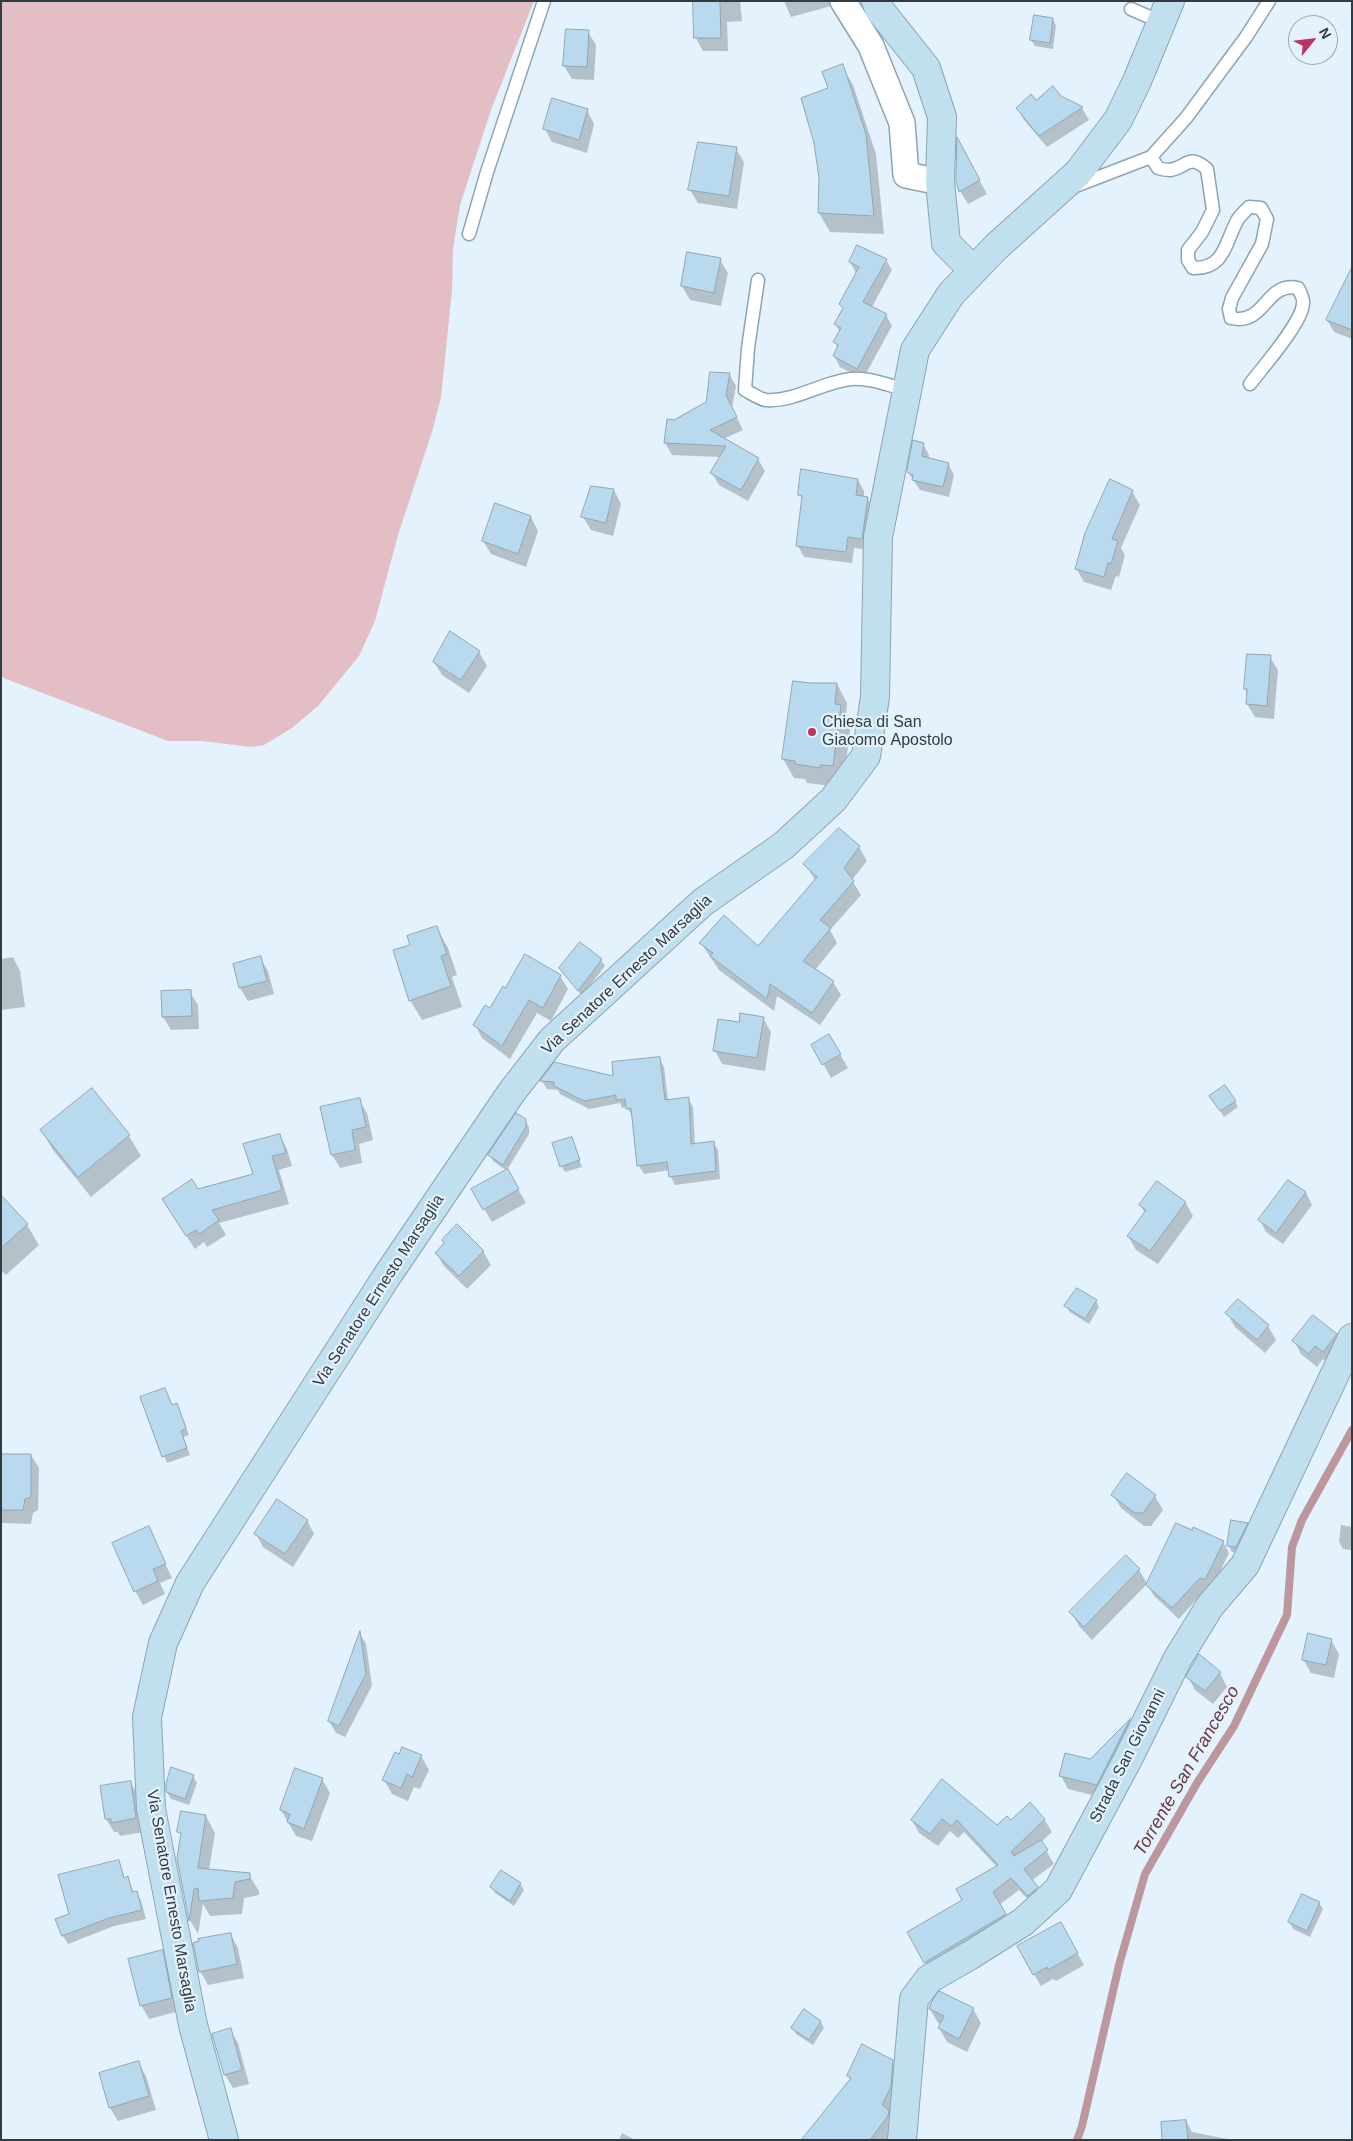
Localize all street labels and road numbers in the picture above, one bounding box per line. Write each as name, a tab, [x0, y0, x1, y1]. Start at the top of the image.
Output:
street label: Via Senatore Ernesto Marsaglia	[538, 891, 716, 1059]
street label: Via Senatore Ernesto Marsaglia	[310, 1191, 448, 1391]
street label: Strada San Giovanni	[1086, 1686, 1170, 1826]
street label: Via Senatore Ernesto Marsaglia	[142, 1788, 200, 2014]

